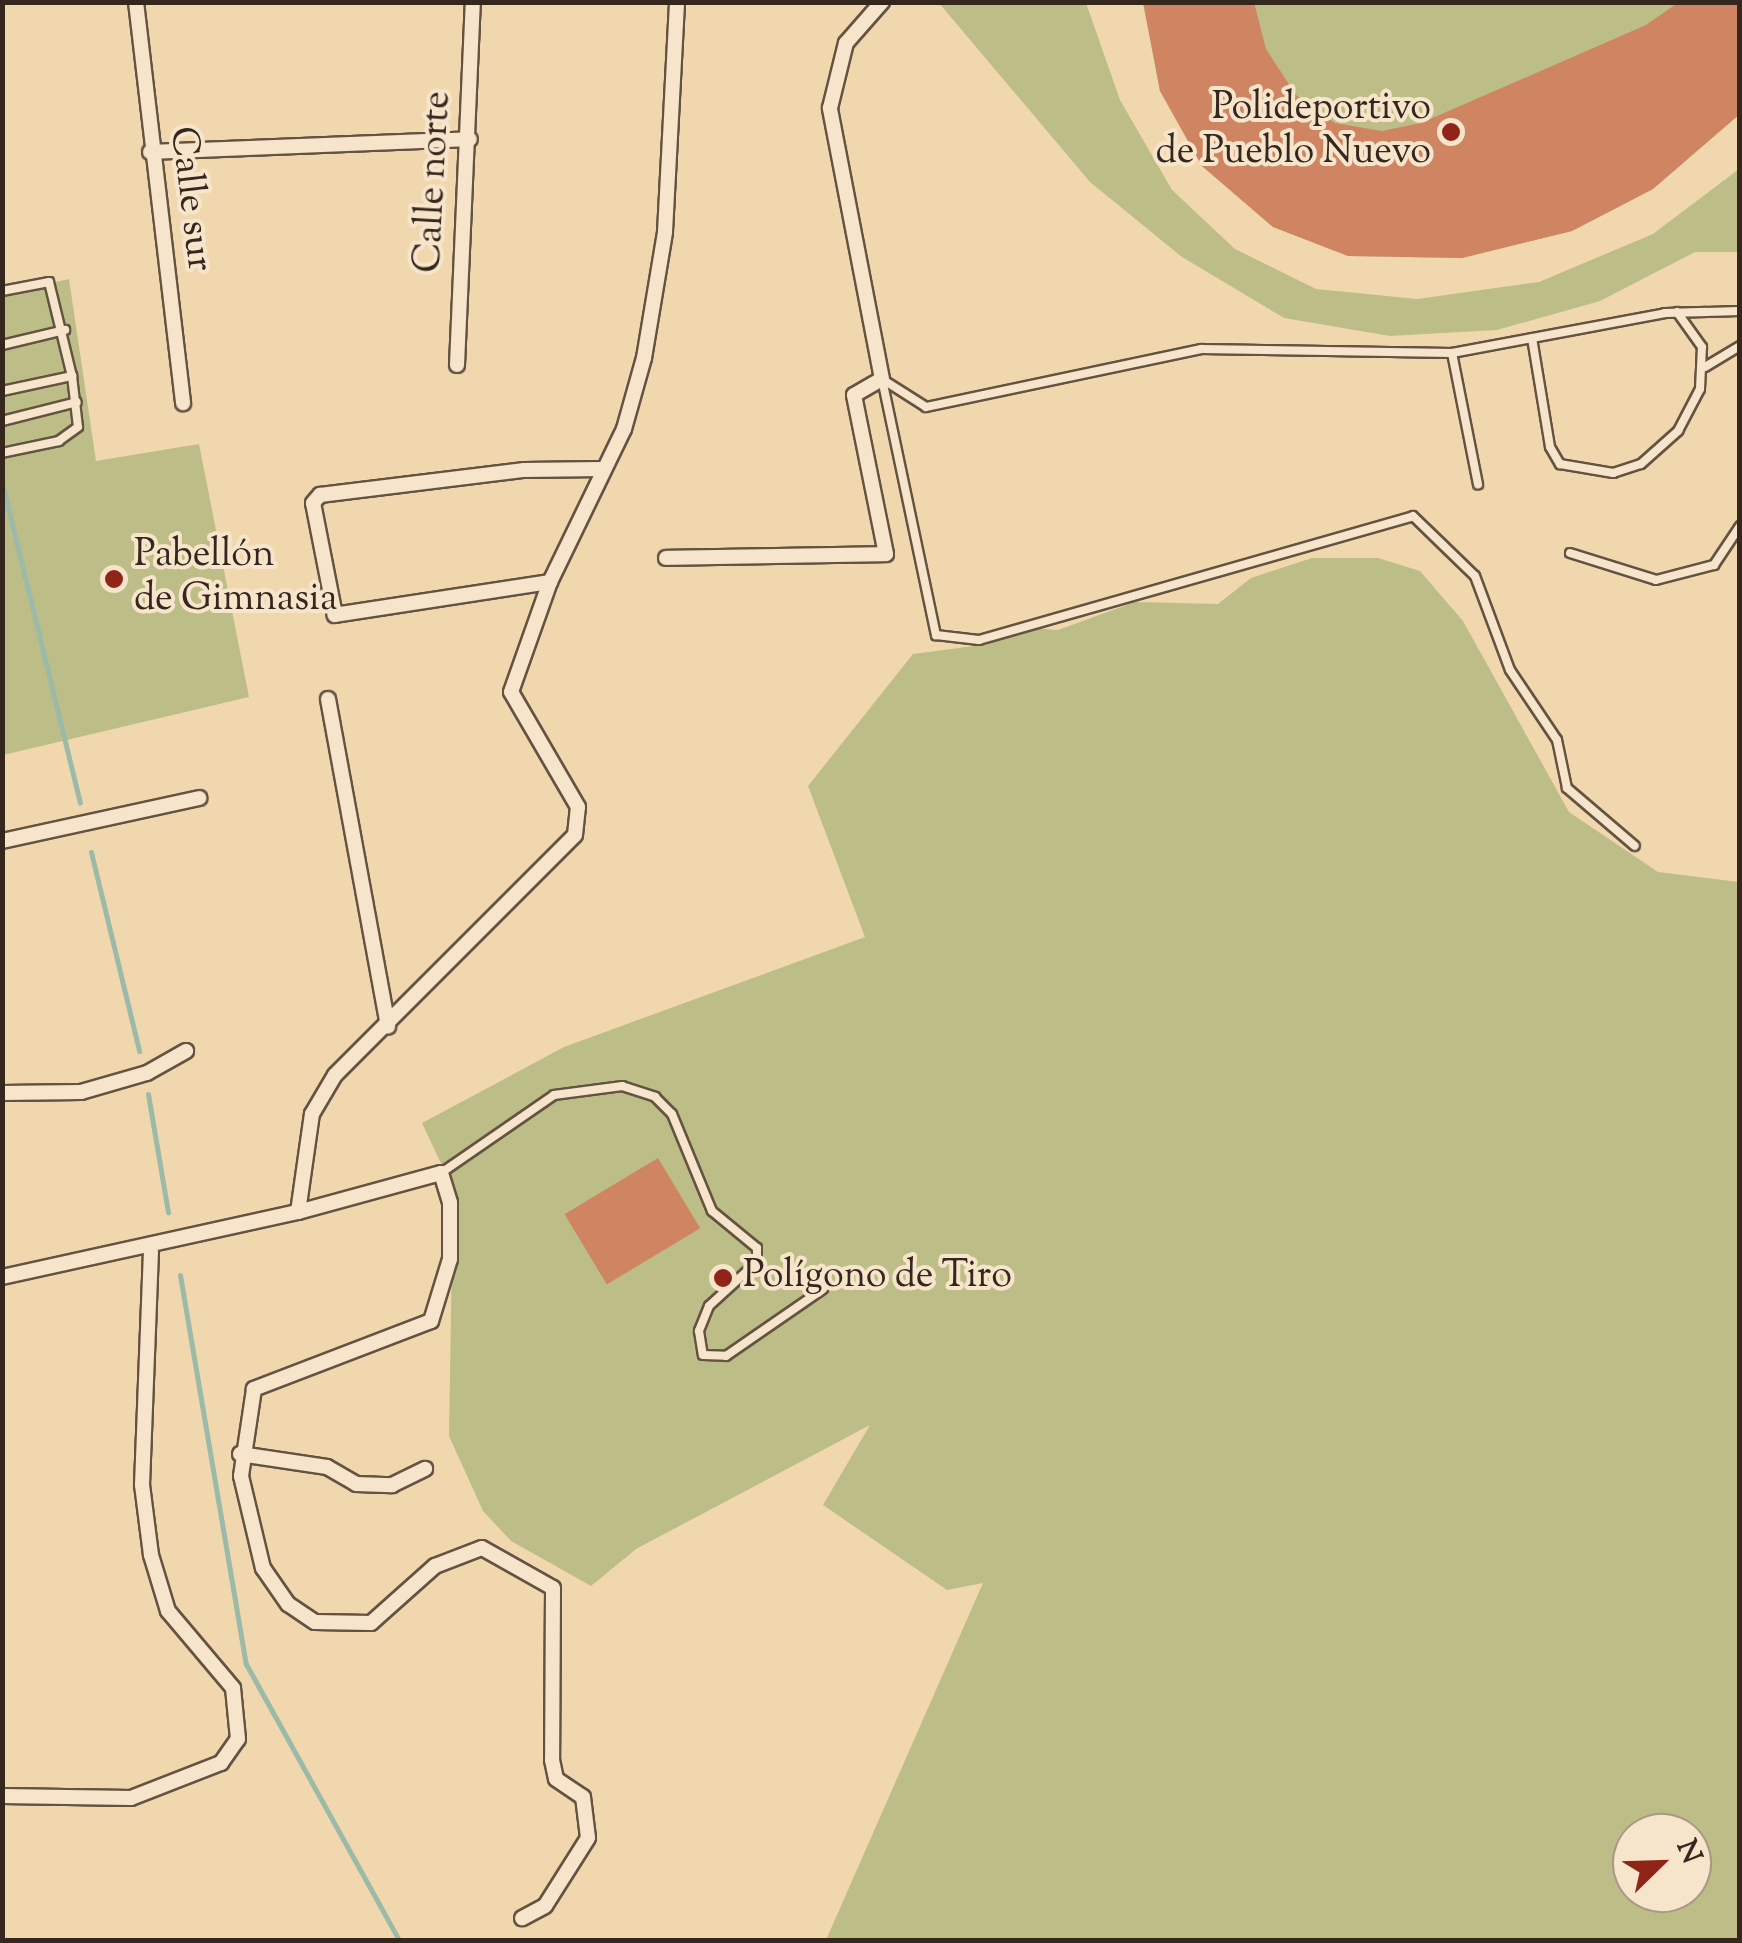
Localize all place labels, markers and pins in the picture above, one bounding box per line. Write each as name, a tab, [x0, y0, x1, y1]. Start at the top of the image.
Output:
place label: Polideportivo de Pueblo Nuevo	[1156, 87, 1431, 176]
marker: Polideportivo de Pueblo Nuevo	[1440, 121, 1462, 143]
place label: Pabellón de Gimnasia	[134, 534, 337, 624]
marker: Pabellón de Gimnasia	[103, 568, 125, 590]
place label: Polígono de Tiro	[743, 1255, 1012, 1301]
marker: Polígono de Tiro	[712, 1267, 734, 1289]

